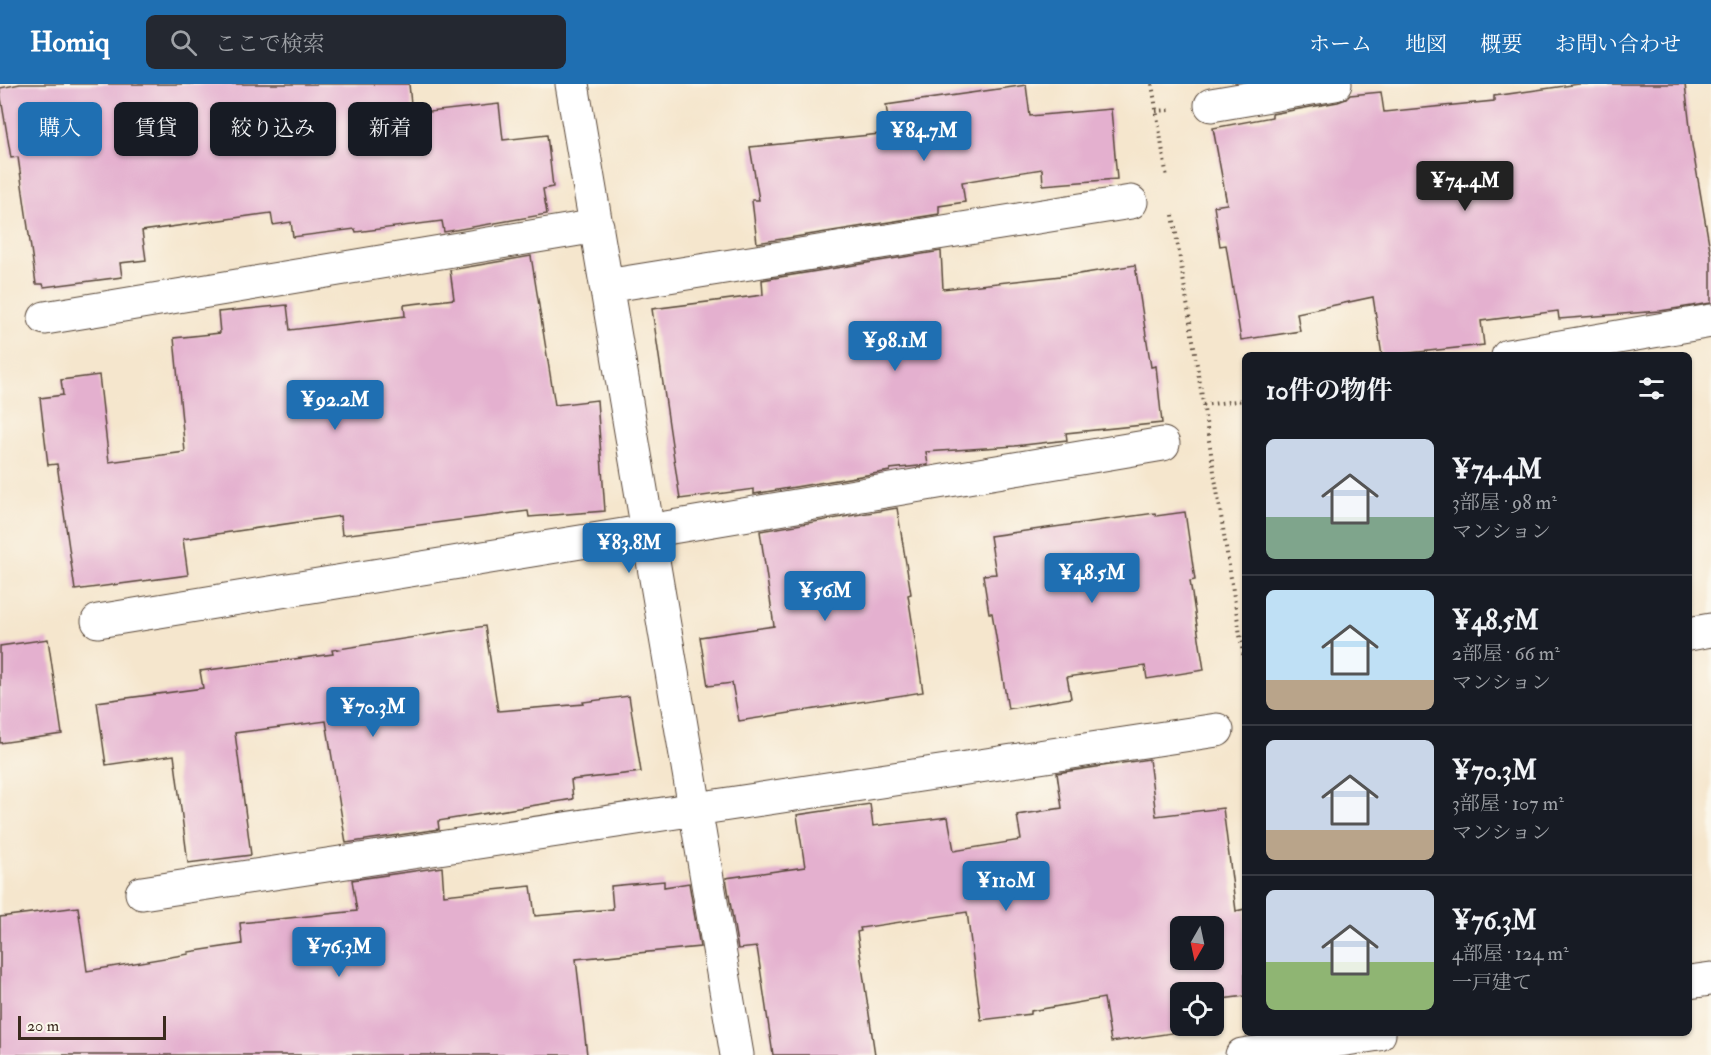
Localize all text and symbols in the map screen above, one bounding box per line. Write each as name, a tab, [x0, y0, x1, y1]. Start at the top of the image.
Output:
search box	[146, 15, 566, 69]
text: Homiq	[30, 25, 110, 60]
icon: search	[167, 26, 200, 59]
text: ここで検索	[215, 30, 325, 58]
text: ホーム	[1309, 31, 1372, 58]
text: 地図	[1405, 31, 1447, 58]
text: 概要	[1480, 31, 1522, 58]
text: お問い合わせ	[1555, 31, 1681, 58]
chip: 購入	[18, 102, 102, 156]
chip: 賃貸	[114, 102, 198, 156]
chip: 絞り込み	[210, 102, 336, 156]
chip: 新着	[348, 102, 432, 156]
pin: ¥84.7M	[875, 111, 973, 162]
text: ¥84.7M	[890, 118, 958, 143]
pin: ¥74.4M	[1416, 161, 1514, 212]
text: ¥74.4M	[1430, 168, 1500, 193]
pin: ¥98.1M	[846, 321, 944, 372]
text: ¥98.1M	[862, 328, 928, 353]
icon: filters	[1635, 372, 1668, 405]
text: 10件の物件	[1266, 375, 1392, 407]
pin: ¥92.2M	[286, 380, 384, 431]
text: ¥92.2M	[301, 387, 369, 412]
text: ¥74.4M	[1452, 454, 1542, 486]
icon: home	[1314, 463, 1386, 535]
text: 3部屋 · 98 m²	[1452, 490, 1557, 515]
text: マンション	[1452, 519, 1551, 544]
pin: ¥83.8M	[580, 523, 678, 574]
text: ¥83.8M	[597, 530, 661, 555]
pin: ¥48.5M	[1043, 553, 1141, 604]
text: ¥48.5M	[1059, 560, 1125, 585]
pin: ¥56M	[789, 571, 861, 622]
text: ¥56M	[798, 578, 852, 603]
text: ¥48.5M	[1452, 605, 1539, 637]
icon: home	[1314, 614, 1386, 686]
text: 2部屋 · 66 m²	[1452, 641, 1560, 666]
text: マンション	[1452, 670, 1551, 695]
pin: ¥70.3M	[324, 687, 422, 738]
text: ¥70.3M	[340, 694, 406, 719]
text: ¥70.3M	[1452, 755, 1537, 787]
icon: home	[1314, 764, 1386, 836]
text: 3部屋 · 107 m²	[1452, 791, 1564, 816]
text: マンション	[1452, 820, 1551, 845]
pin: ¥110M	[964, 861, 1048, 912]
text: ¥110M	[977, 868, 1035, 893]
text: ¥76.3M	[1452, 905, 1537, 937]
icon: home	[1314, 914, 1386, 986]
north arrow	[1170, 916, 1224, 970]
map controls	[1170, 916, 1224, 1036]
pin: ¥76.3M	[290, 927, 388, 978]
text: ¥76.3M	[306, 934, 372, 959]
text: 4部屋 · 124 m²	[1452, 941, 1569, 966]
text: 一戸建て	[1452, 970, 1532, 995]
button: locate	[1170, 982, 1224, 1036]
scale bar	[18, 1013, 166, 1040]
text: 20 m	[27, 1016, 59, 1036]

